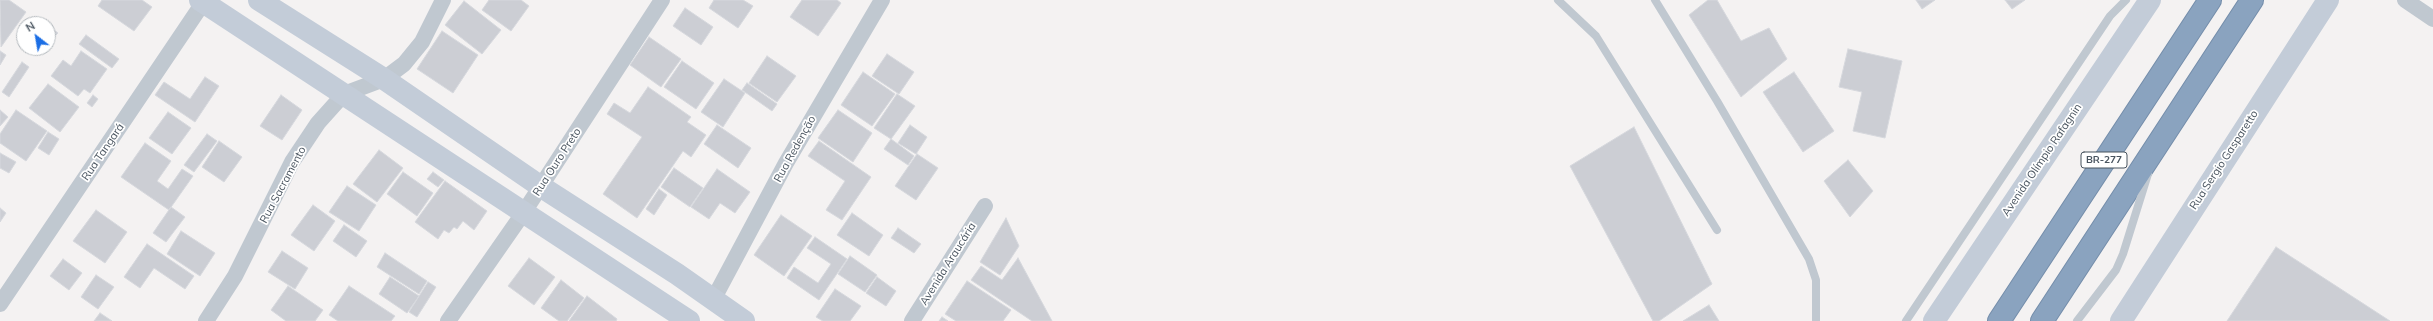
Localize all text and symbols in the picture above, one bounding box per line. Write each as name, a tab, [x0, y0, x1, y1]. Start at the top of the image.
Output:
north arrow	[16, 16, 56, 56]
text: N	[23, 18, 38, 35]
street label: Avenida Olímpio Rafagnin	[1999, 101, 2085, 219]
street label: Rua Sergio Gasparetto	[2187, 108, 2261, 212]
street label: Rua Redenção	[771, 113, 819, 185]
street label: Rua Tangará	[79, 121, 127, 183]
street label: Rua Ouro Preto	[530, 126, 584, 198]
street label: Rua Sacramento	[257, 144, 309, 226]
road number: BR-277	[2081, 152, 2127, 168]
street label: Avenida Araucária	[917, 220, 979, 308]

